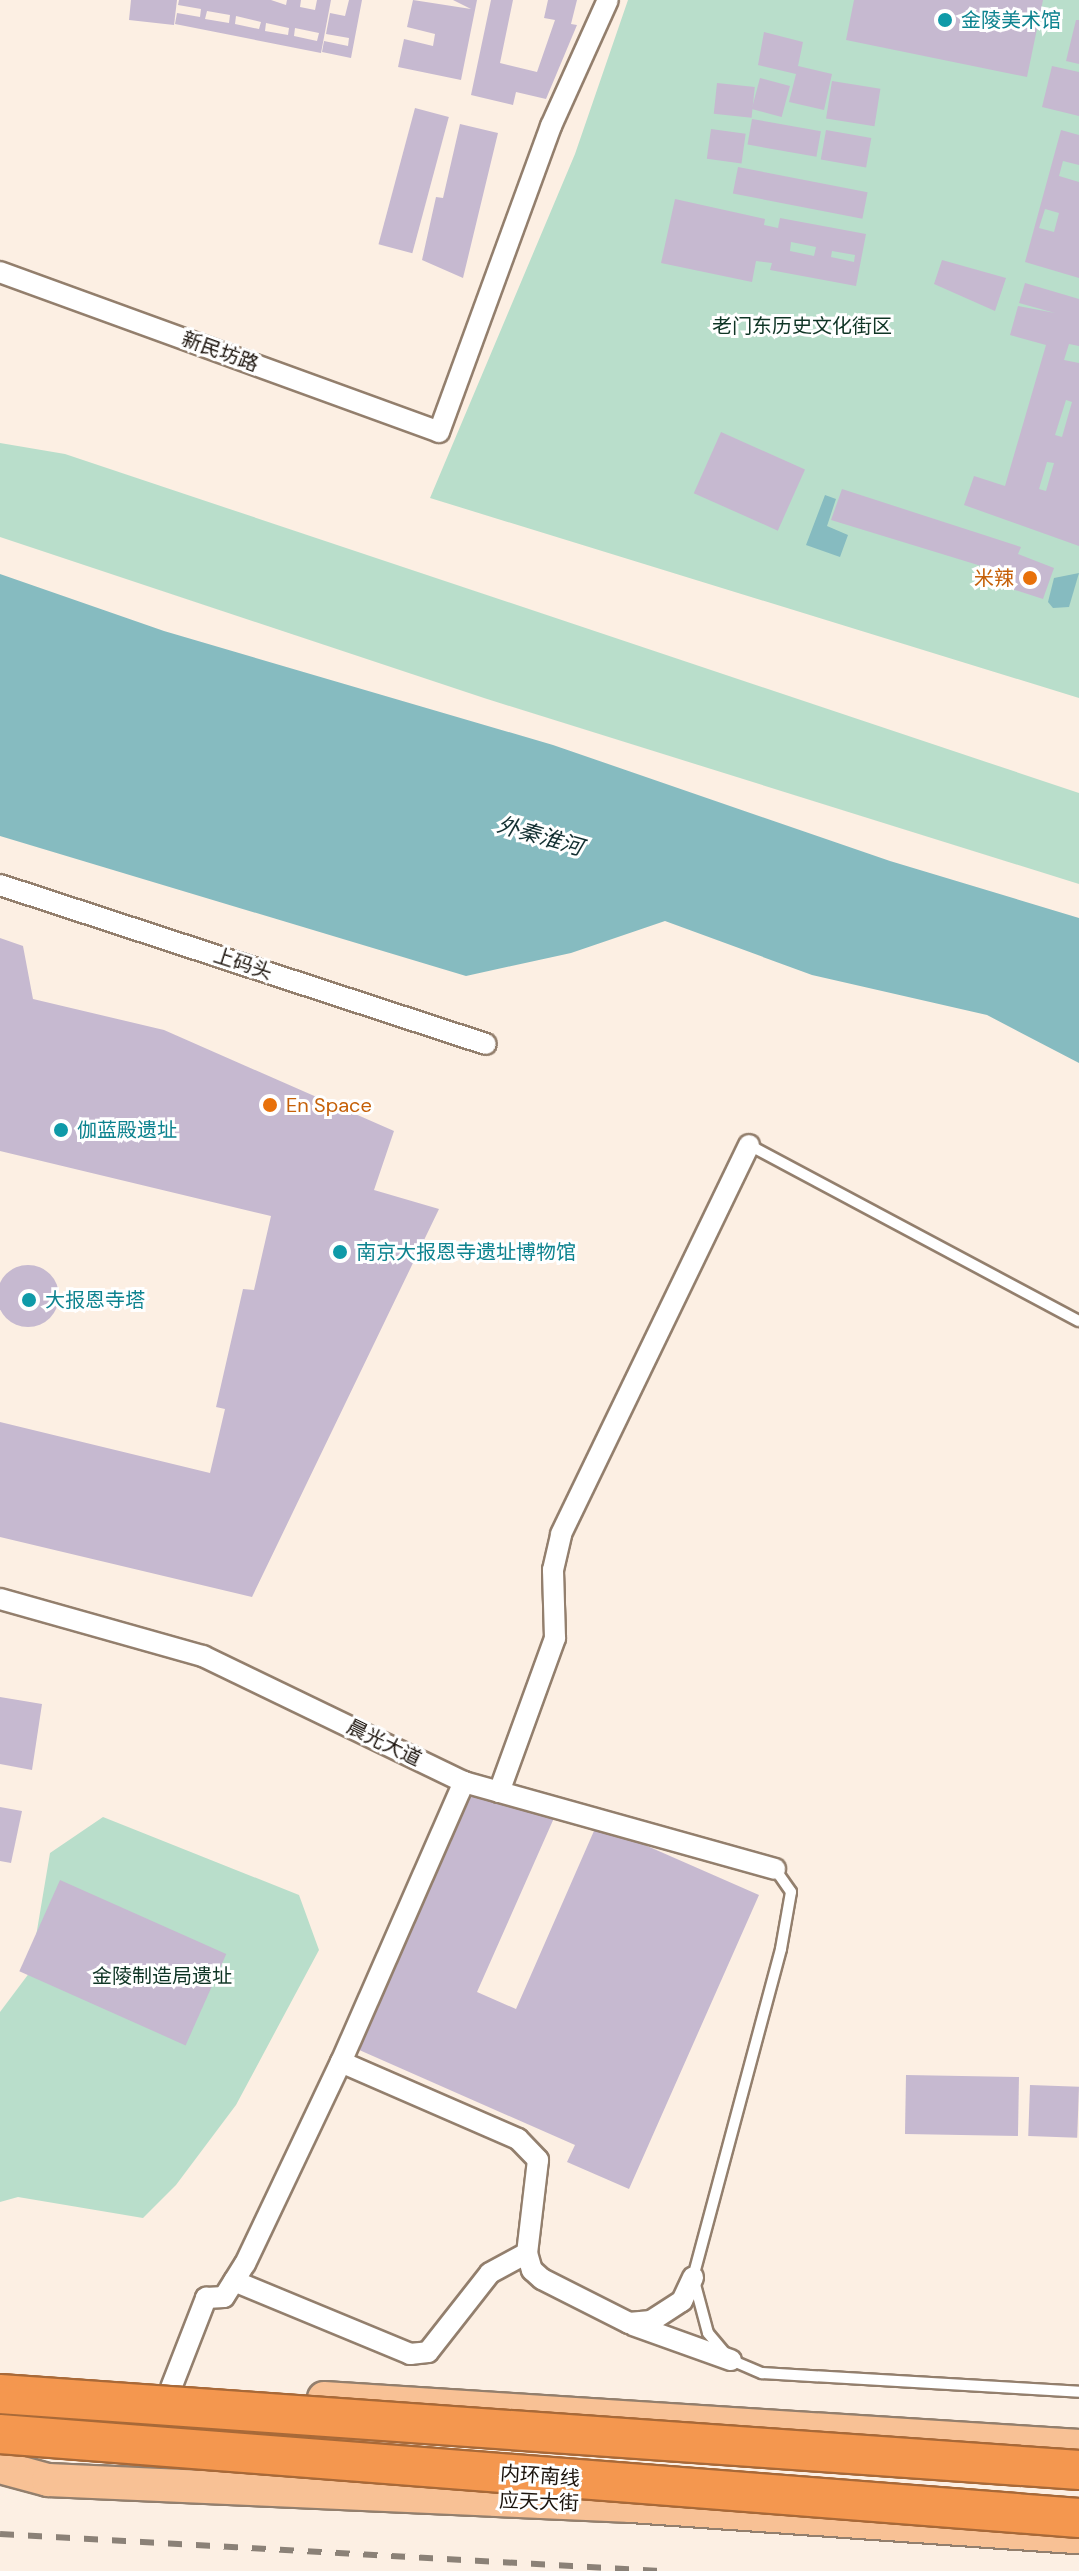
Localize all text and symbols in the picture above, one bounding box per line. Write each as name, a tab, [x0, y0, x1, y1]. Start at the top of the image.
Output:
place label: 金陵美术馆	[961, 8, 1061, 32]
marker: 金陵美术馆	[936, 11, 954, 29]
park label: 老门东历史文化街区	[712, 314, 892, 338]
street label: 新民坊路	[178, 327, 262, 377]
place label: 米辣	[974, 566, 1014, 590]
marker: 米辣	[1021, 569, 1039, 587]
water label: 外秦淮河	[494, 811, 586, 861]
street label: 上码头	[211, 943, 275, 985]
place label: En Space	[286, 1093, 372, 1117]
marker: En Space	[261, 1096, 279, 1114]
place label: 伽蓝殿遗址	[77, 1118, 177, 1142]
marker: 伽蓝殿遗址	[52, 1121, 70, 1139]
place label: 南京大报恩寺遗址博物馆	[356, 1240, 576, 1264]
marker: 南京大报恩寺遗址博物馆	[331, 1243, 349, 1261]
place label: 大报恩寺塔	[45, 1288, 145, 1312]
marker: 大报恩寺塔	[20, 1291, 38, 1309]
street label: 晨光大道	[343, 1715, 425, 1771]
park label: 金陵制造局遗址	[92, 1964, 232, 1988]
street label: 内环南线	[499, 2461, 581, 2491]
street label: 应天大街	[499, 2489, 579, 2515]

